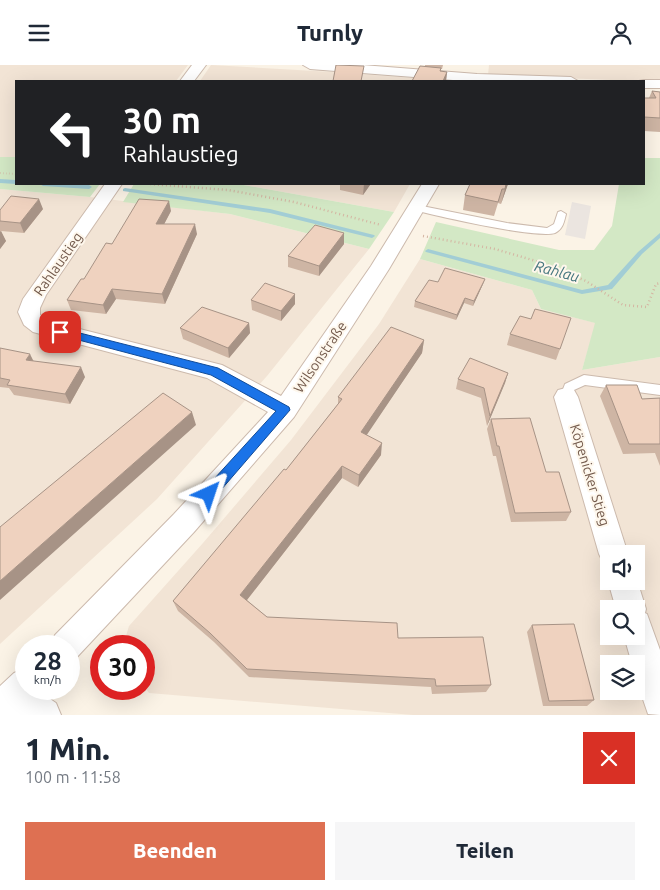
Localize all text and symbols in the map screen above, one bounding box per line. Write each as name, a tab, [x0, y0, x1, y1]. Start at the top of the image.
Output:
icon: menu	[25, 19, 53, 47]
icon: person	[607, 19, 635, 47]
text: Turnly	[297, 20, 363, 45]
icon: left	[40, 100, 105, 165]
text: 30 m	[123, 100, 201, 140]
text: Rahlaustieg	[123, 141, 239, 166]
street label: Rahlaustieg	[30, 229, 86, 299]
water label: Rahlau	[533, 257, 581, 285]
pin	[39, 311, 81, 353]
icon: arrive	[46, 318, 74, 346]
street label: Wilsonstraße	[290, 318, 350, 396]
street label: Köpenicker Stieg	[567, 422, 613, 528]
position arrow	[182, 467, 234, 519]
map controls	[600, 545, 645, 700]
button: sound	[600, 545, 645, 590]
button: search	[600, 600, 645, 645]
speed limit sign: 30	[90, 635, 155, 700]
text: 28	[33, 647, 62, 675]
button: layers	[600, 655, 645, 700]
text: km/h	[34, 673, 61, 686]
text: 1 Min.	[25, 732, 110, 766]
button: close	[583, 732, 635, 784]
text: 100 m · 11:58	[25, 768, 121, 786]
button: Beenden	[25, 822, 325, 880]
button: Teilen	[335, 822, 635, 880]

